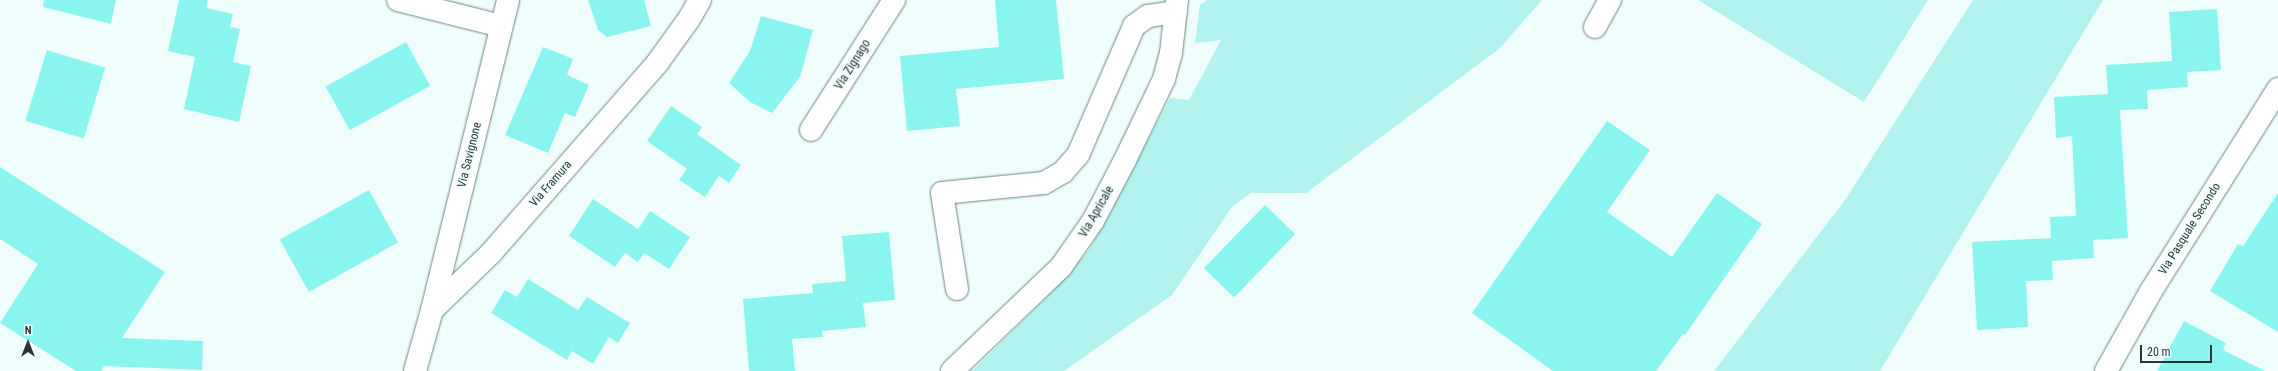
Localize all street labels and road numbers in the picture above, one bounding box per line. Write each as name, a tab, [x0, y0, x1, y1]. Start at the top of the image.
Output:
street label: Via Zignago	[832, 37, 874, 93]
street label: Via Savignone	[455, 121, 485, 189]
street label: Via Framura	[527, 158, 575, 210]
street label: Via Pasquale Secondo	[2156, 180, 2224, 278]
street label: Via Apricale	[1077, 184, 1117, 240]

